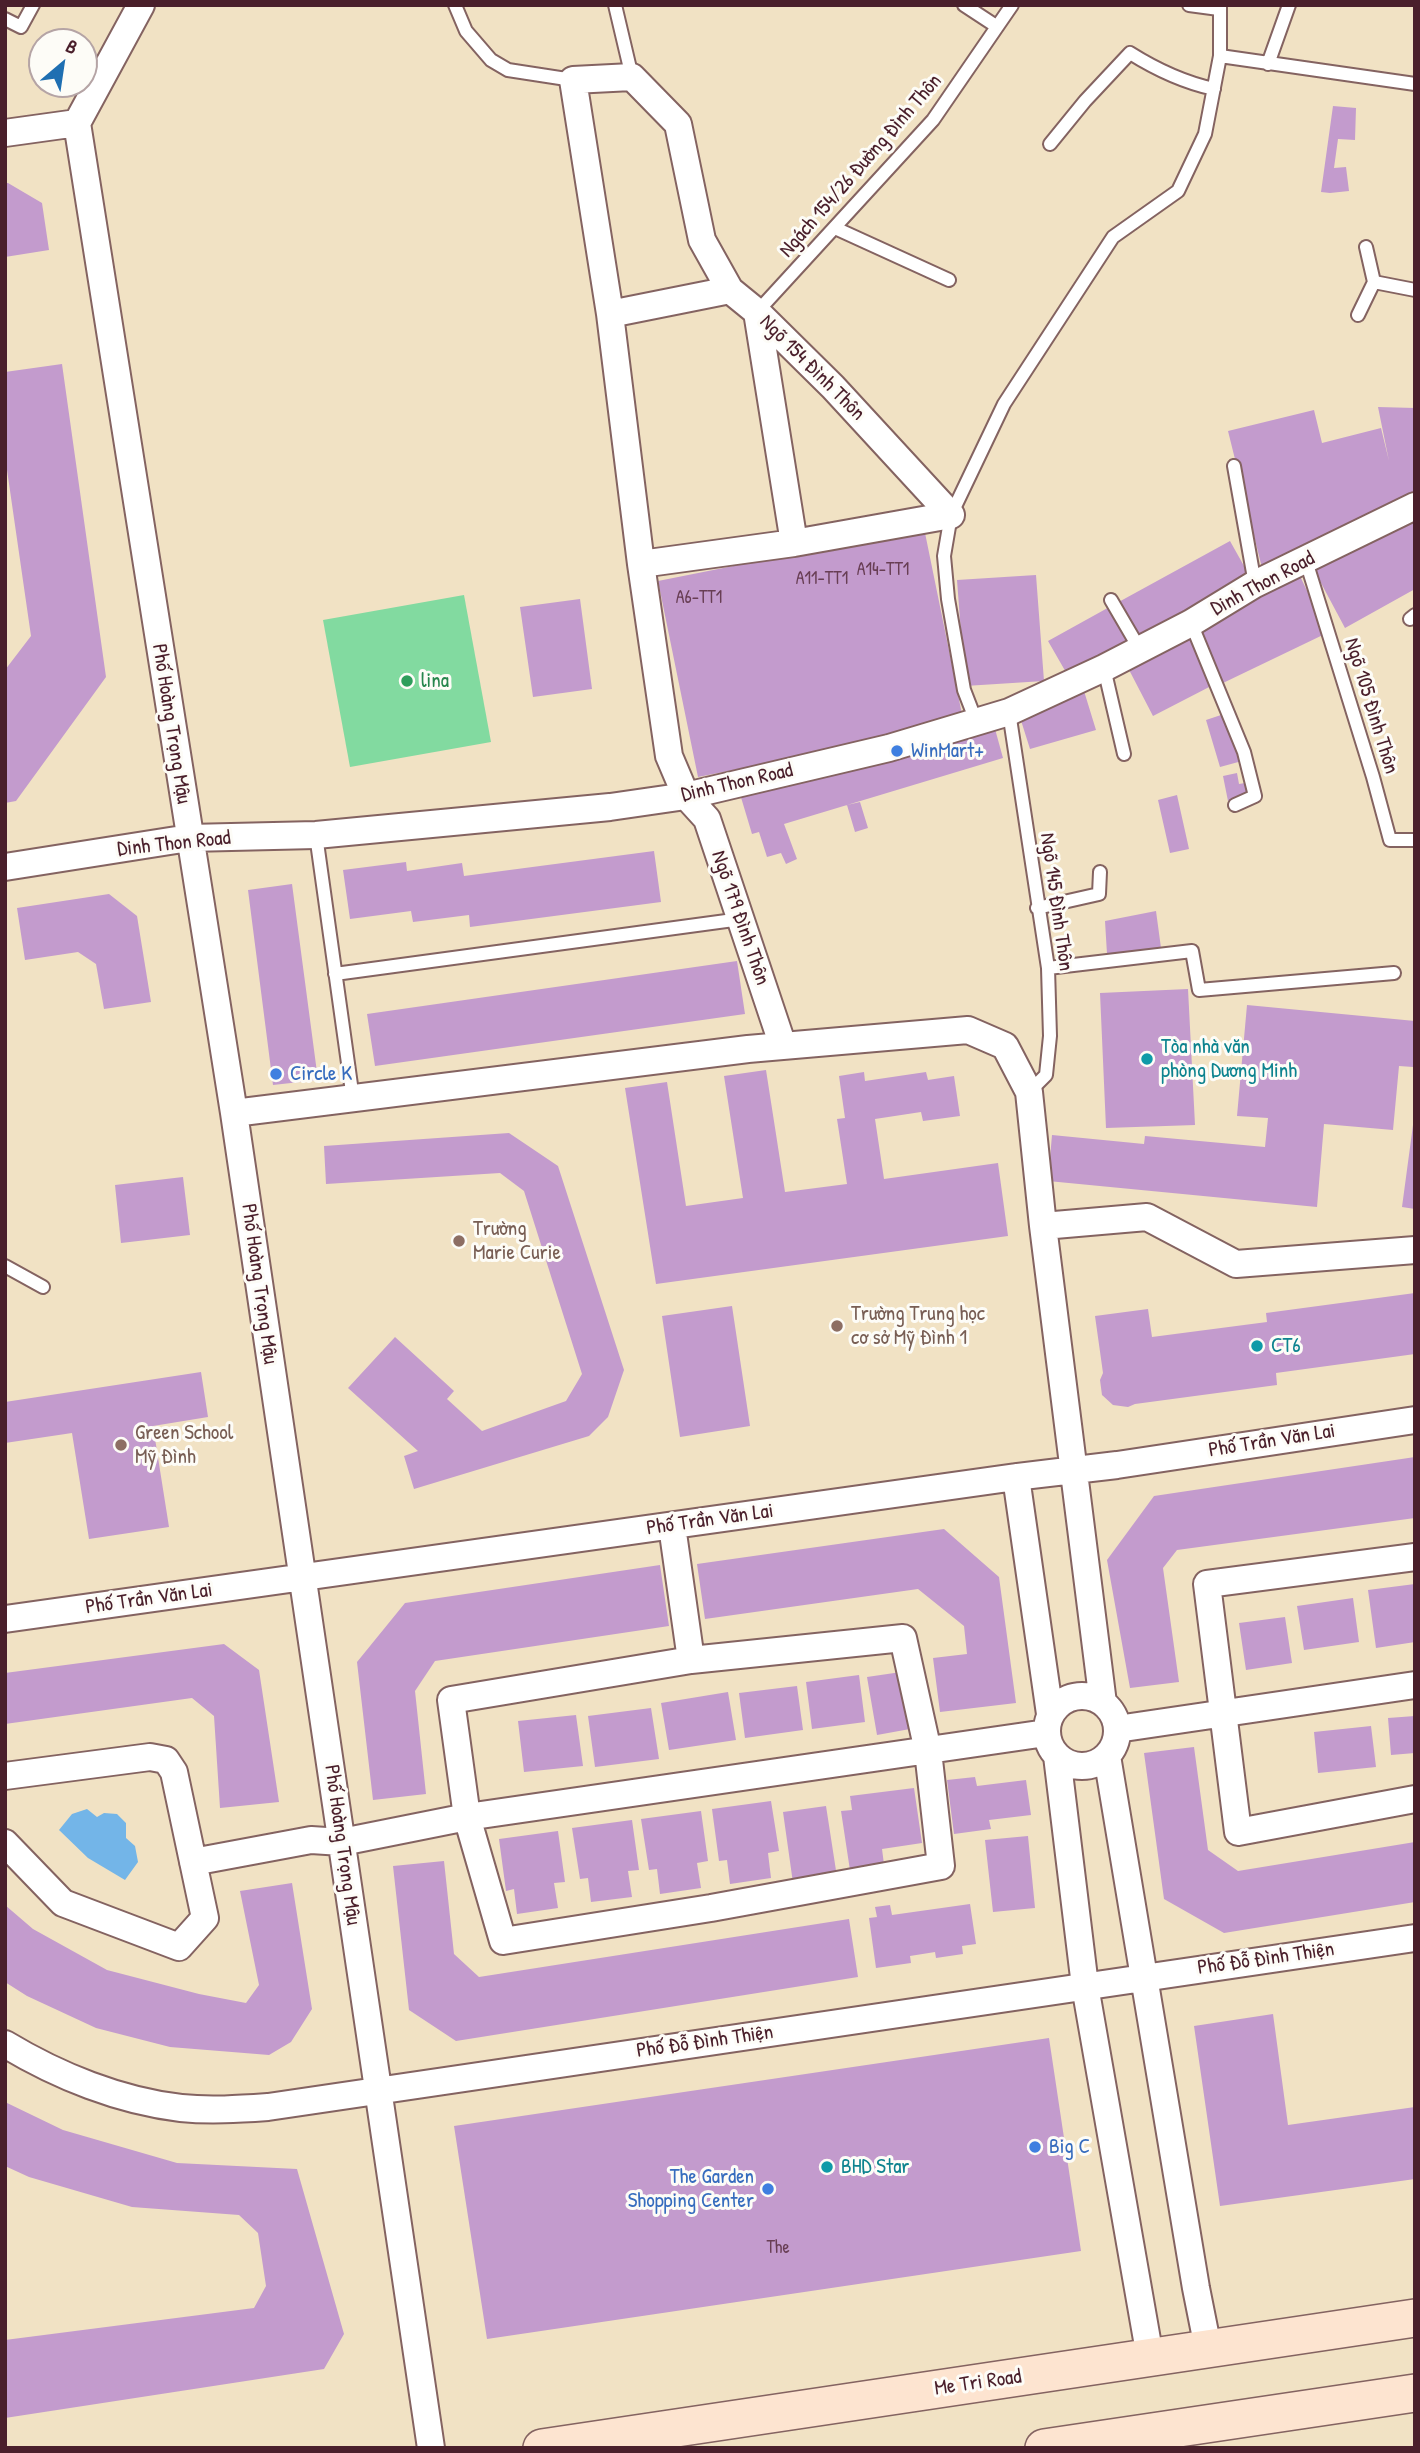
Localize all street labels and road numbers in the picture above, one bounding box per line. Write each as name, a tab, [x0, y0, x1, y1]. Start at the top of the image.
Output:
street label: Ngách 154/26 Đường Đình Thôn	[774, 69, 948, 263]
street label: Ngõ 154 Đình Thôn	[754, 310, 870, 426]
street label: Dinh Thon Road	[1207, 546, 1319, 622]
street label: Ngõ 105 Đình Thôn	[1338, 635, 1404, 777]
street label: Phố Hoàng Trọng Mậu	[146, 642, 196, 806]
street label: Dinh Thon Road	[679, 758, 795, 808]
street label: Dinh Thon Road	[116, 826, 232, 862]
street label: Ngõ 145 Đình Thôn	[1034, 831, 1078, 973]
street label: Ngõ 179 Đình Thôn	[705, 848, 775, 988]
street label: Phố Hoàng Trọng Mậu	[235, 1202, 283, 1366]
street label: Phố Trần Văn Lai	[1207, 1419, 1337, 1463]
street label: Phố Trần Văn Lai	[645, 1499, 775, 1541]
street label: Phố Trần Văn Lai	[84, 1578, 214, 1620]
street label: Phố Hoàng Trọng Mậu	[318, 1763, 366, 1927]
street label: Phố Đỗ Đình Thiện	[1196, 1937, 1336, 1981]
street label: Phố Đỗ Đình Thiện	[635, 2020, 775, 2064]
street label: Me Tri Road	[933, 2364, 1023, 2402]

